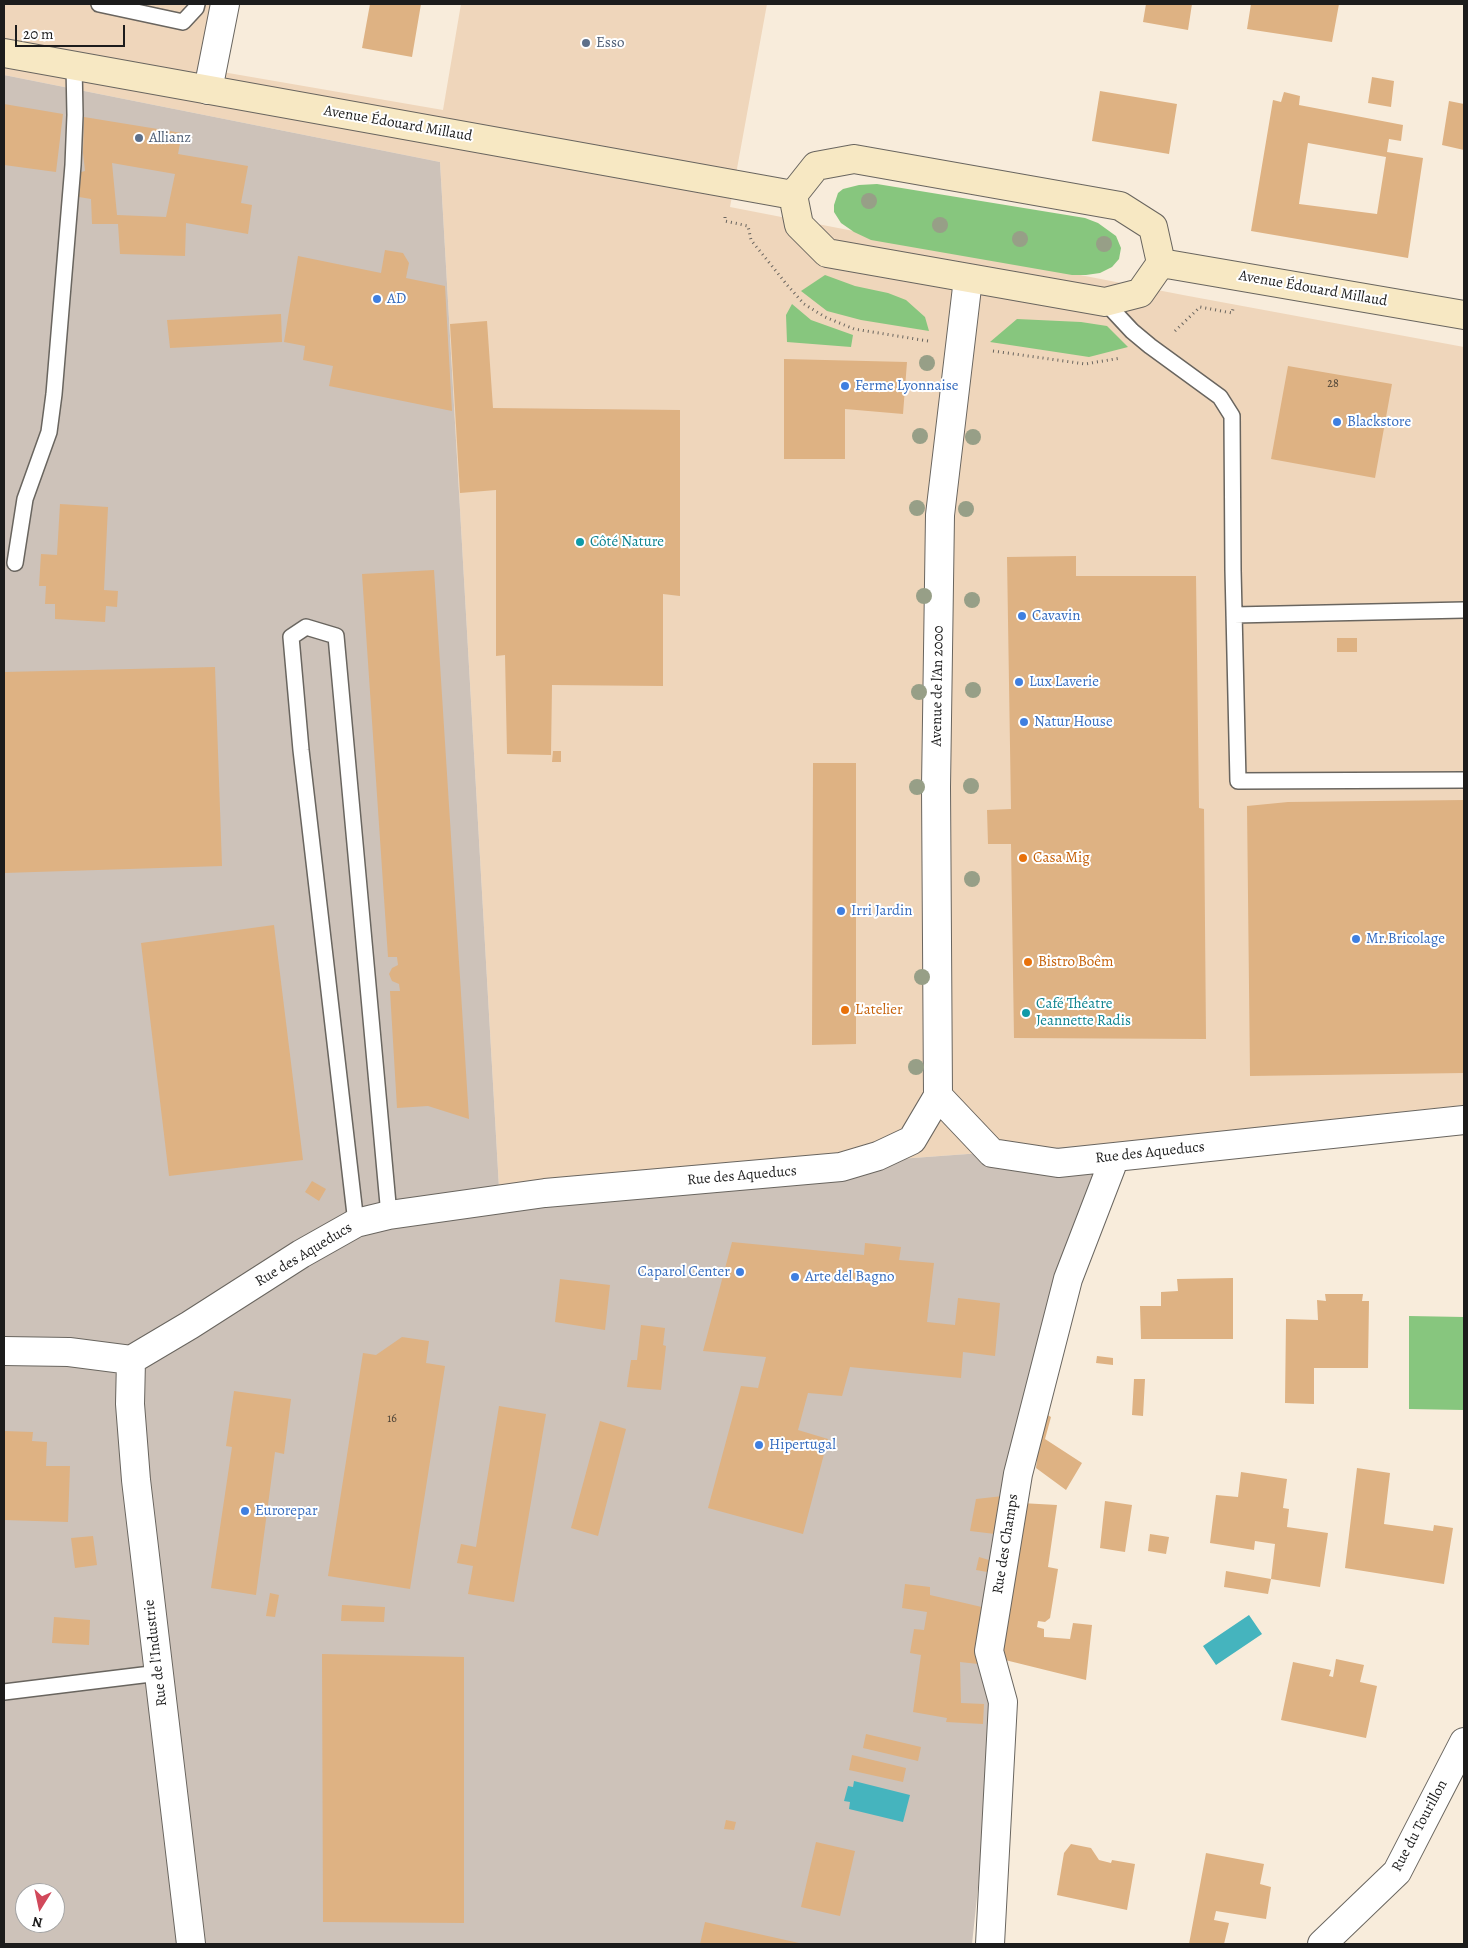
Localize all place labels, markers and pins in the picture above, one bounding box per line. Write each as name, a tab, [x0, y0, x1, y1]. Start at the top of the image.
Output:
place label: Esso	[596, 34, 624, 52]
marker: Esso	[580, 37, 592, 49]
place label: Allianz	[149, 129, 191, 147]
marker: Allianz	[133, 132, 145, 144]
place label: AD	[387, 290, 406, 308]
marker: AD	[371, 293, 383, 305]
place label: Ferme Lyonnaise	[855, 377, 958, 395]
marker: Ferme Lyonnaise	[839, 380, 851, 392]
place label: Blackstore	[1347, 413, 1411, 431]
marker: Blackstore	[1331, 416, 1343, 428]
place label: Côté Nature	[590, 533, 664, 551]
marker: Côté Nature	[574, 536, 586, 548]
place label: Cavavin	[1032, 607, 1080, 625]
marker: Cavavin	[1016, 610, 1028, 622]
place label: Lux Laverie	[1029, 673, 1099, 691]
marker: Lux Laverie	[1013, 676, 1025, 688]
place label: Natur House	[1034, 713, 1113, 731]
marker: Natur House	[1018, 716, 1030, 728]
place label: Casa Mig	[1033, 849, 1090, 867]
marker: Casa Mig	[1017, 852, 1029, 864]
place label: Irri Jardin	[851, 902, 912, 920]
marker: Irri Jardin	[835, 905, 847, 917]
place label: Mr.Bricolage	[1366, 930, 1445, 948]
marker: Mr.Bricolage	[1350, 933, 1362, 945]
place label: Bistro Boêm	[1038, 953, 1114, 971]
marker: Bistro Boêm	[1022, 956, 1034, 968]
place label: Café Théatre Jeannette Radis	[1036, 995, 1131, 1030]
place label: L'atelier	[855, 1001, 903, 1019]
marker: L'atelier	[839, 1004, 851, 1016]
marker: Café Théatre Jeannette Radis	[1020, 1007, 1032, 1019]
place label: Caparol Center	[638, 1263, 730, 1281]
marker: Caparol Center	[734, 1266, 746, 1278]
place label: Arte del Bagno	[805, 1268, 894, 1286]
marker: Arte del Bagno	[789, 1271, 801, 1283]
place label: Hipertugal	[769, 1436, 836, 1454]
marker: Hipertugal	[753, 1439, 765, 1451]
place label: Eurorepar	[255, 1502, 318, 1520]
marker: Eurorepar	[239, 1505, 251, 1517]

